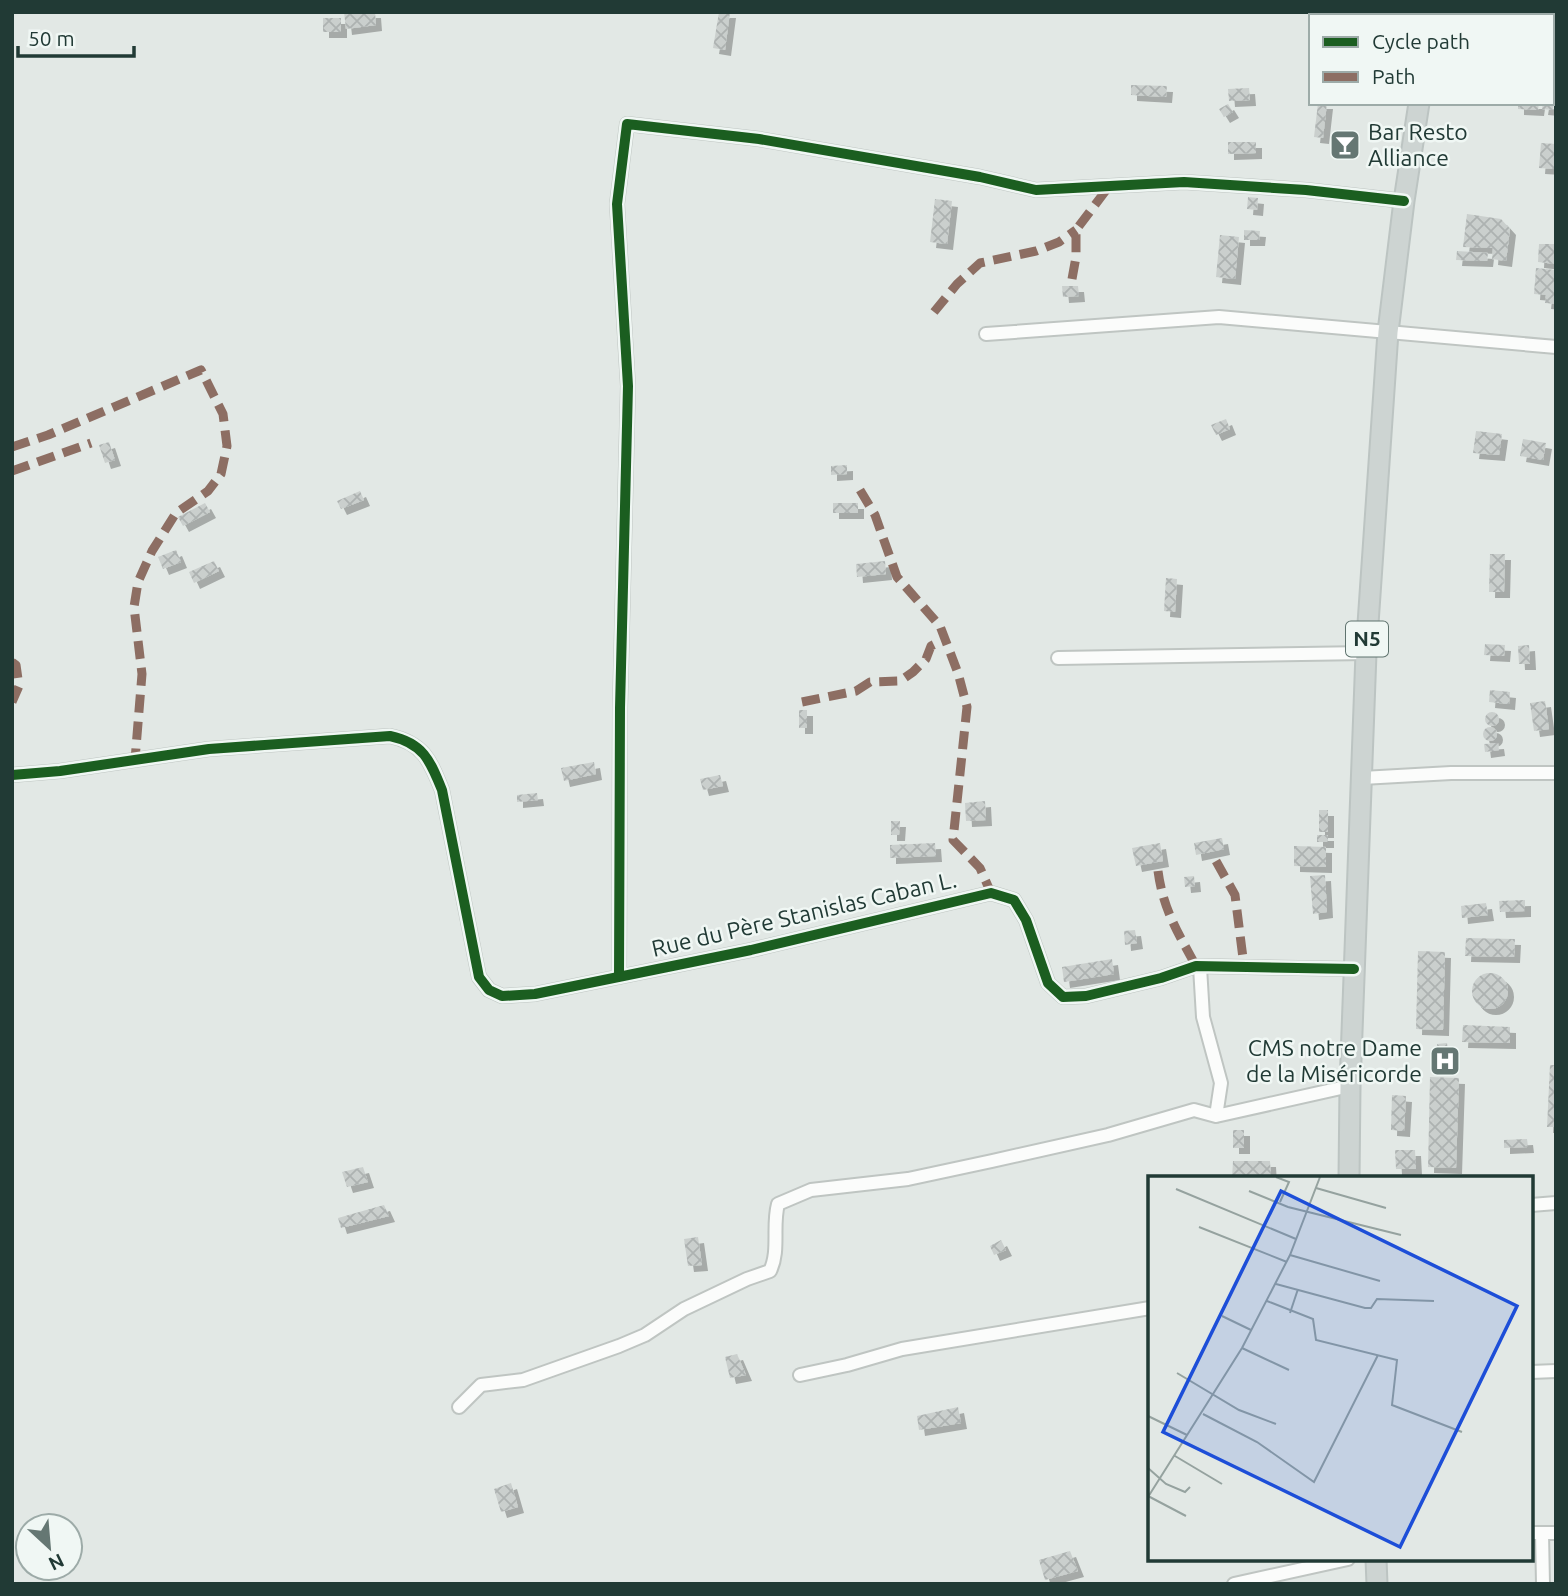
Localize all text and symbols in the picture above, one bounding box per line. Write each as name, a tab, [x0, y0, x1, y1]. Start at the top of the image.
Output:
scale bar	[18, 14, 133, 58]
legend	[1309, 14, 1554, 105]
text: 50 m	[28, 26, 75, 50]
text: Cycle path	[1372, 29, 1470, 53]
text: Path	[1372, 64, 1415, 88]
place label: Bar Resto Alliance	[1368, 119, 1468, 170]
bar icon: Bar Resto Alliance	[1328, 128, 1362, 162]
road number: N5	[1346, 622, 1388, 656]
street label: Rue du Père Stanislas Caban L.	[649, 866, 959, 961]
place label: CMS notre Dame de la Miséricorde	[1246, 1035, 1422, 1086]
hospital icon: CMS notre Dame de la Miséricorde	[1428, 1044, 1462, 1078]
inset map	[1148, 1176, 1533, 1561]
north arrow	[14, 1512, 84, 1582]
text: N	[45, 1549, 68, 1575]

